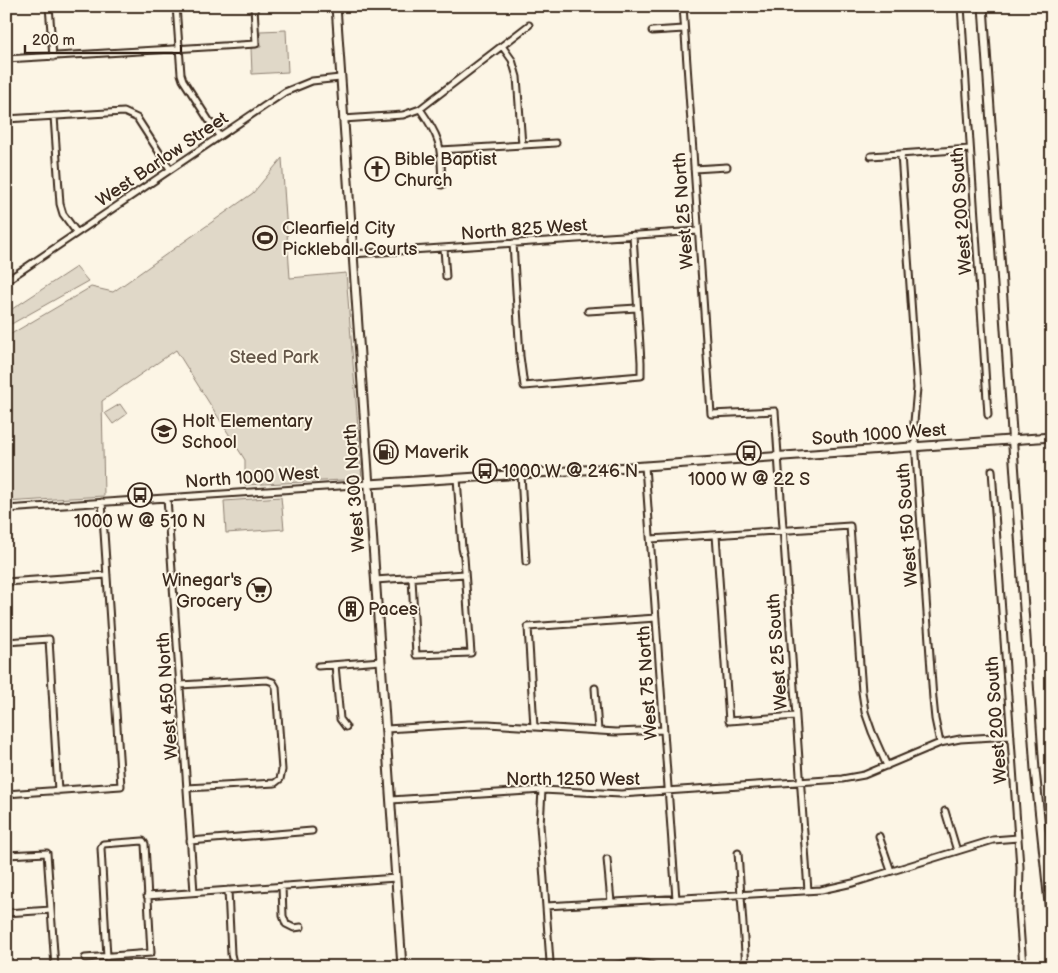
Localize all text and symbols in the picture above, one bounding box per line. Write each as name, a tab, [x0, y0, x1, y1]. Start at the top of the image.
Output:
scale bar	[25, 22, 181, 54]
text: 200 m	[32, 31, 75, 50]
street label: West Barlow Street	[92, 107, 233, 211]
street label: West 200 South	[947, 146, 976, 276]
place label: Bible Baptist Church	[394, 149, 497, 191]
street label: West 25 North	[669, 152, 698, 270]
church icon: Bible Baptist Church	[364, 156, 390, 182]
street label: North 825 West	[460, 215, 589, 244]
place label: Clearfield City Pickleball Courts	[282, 218, 418, 260]
sports icon: Clearfield City Pickleball Courts	[252, 225, 278, 251]
park label: Steed Park	[230, 347, 318, 368]
place label: Holt Elementary School	[182, 411, 313, 453]
school or university icon: Holt Elementary School	[151, 418, 177, 444]
street label: South 1000 West	[811, 419, 947, 450]
street label: West 300 North	[340, 423, 369, 553]
fuel station icon: Maverik	[373, 439, 399, 465]
bus stop icon: 1000 W @ 22 S	[736, 440, 762, 466]
place label: Maverik	[404, 442, 469, 463]
bus stop icon: 1000 W @ 246 N	[472, 458, 498, 484]
place label: 1000 W @ 246 N	[502, 461, 638, 482]
street label: North 1000 West	[184, 462, 320, 493]
street label: West 150 South	[893, 462, 922, 588]
place label: 1000 W @ 22 S	[688, 469, 810, 490]
bus stop icon: 1000 W @ 510 N	[127, 482, 153, 508]
place label: 1000 W @ 510 N	[74, 511, 206, 532]
place label: Winegar's Grocery	[162, 570, 243, 612]
supermarket icon: Winegar's Grocery	[246, 577, 272, 603]
street label: West 25 South	[763, 593, 792, 711]
building icon: Paces	[338, 596, 364, 622]
place label: Paces	[368, 599, 418, 620]
street label: West 75 North	[633, 625, 662, 741]
street label: West 450 North	[153, 631, 182, 761]
street label: West 200 South	[982, 655, 1011, 785]
street label: North 1250 West	[506, 769, 640, 790]

